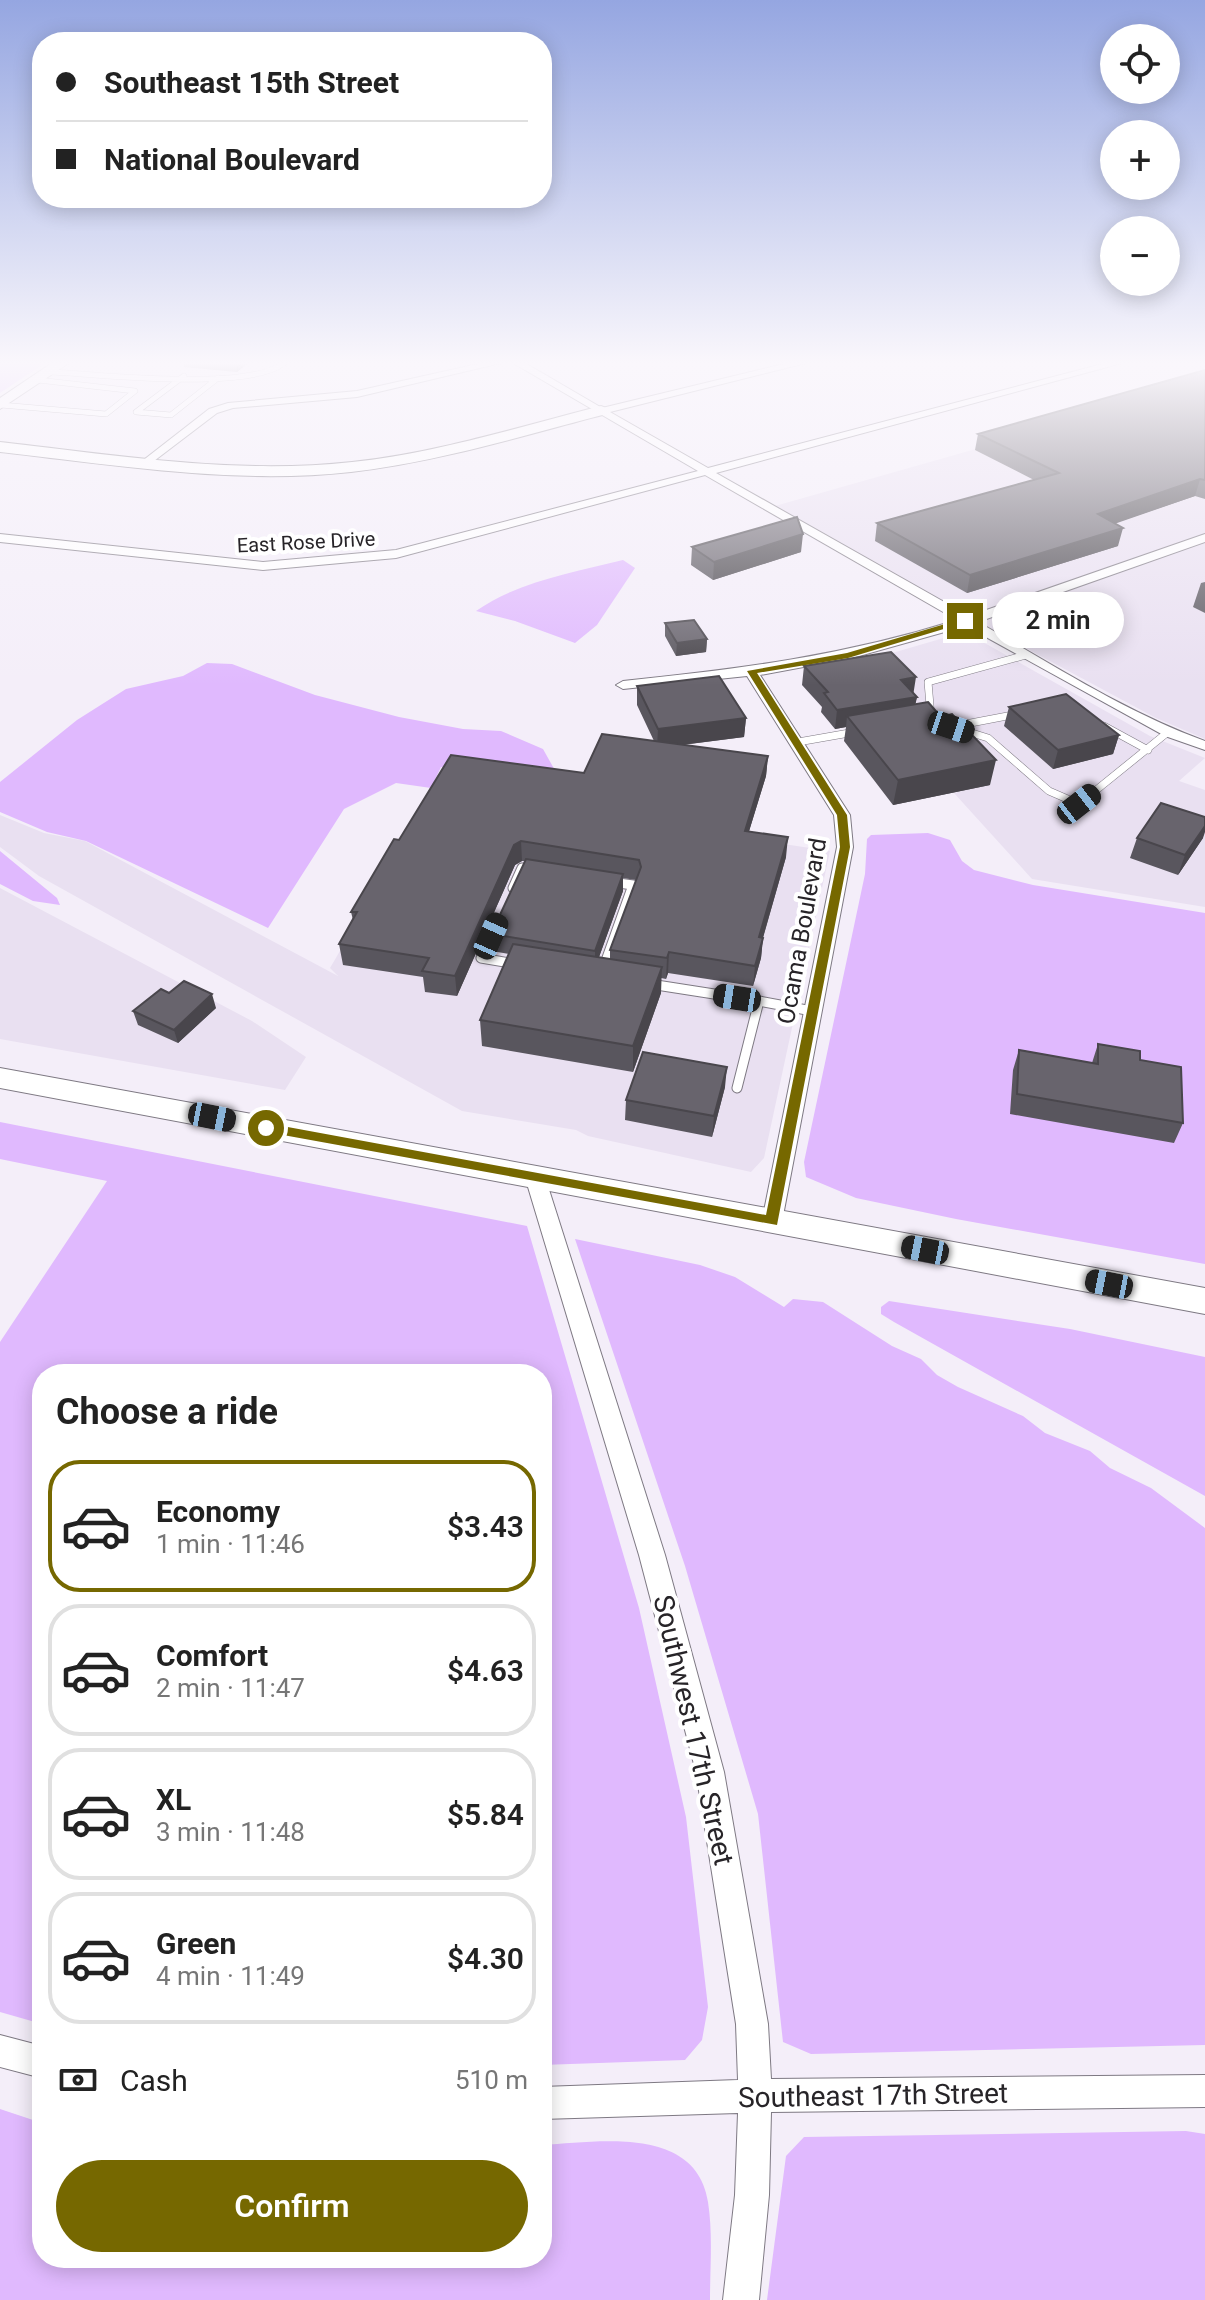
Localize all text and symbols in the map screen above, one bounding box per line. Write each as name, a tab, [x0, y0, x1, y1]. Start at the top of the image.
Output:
map controls	[1100, 24, 1180, 296]
button: locate	[1100, 24, 1180, 104]
text: Southeast 15th Street	[104, 65, 399, 100]
button: +	[1100, 120, 1180, 200]
text: National Boulevard	[104, 142, 360, 177]
button: −	[1100, 216, 1180, 296]
street label: East Rose Drive	[236, 526, 376, 558]
callout: 2 min	[993, 593, 1125, 649]
route end	[947, 603, 983, 639]
text: 2 min	[1025, 605, 1091, 635]
car	[924, 708, 978, 746]
car	[1053, 780, 1105, 828]
street label: Ocama Boulevard	[772, 836, 832, 1026]
car	[470, 909, 512, 963]
car	[711, 982, 763, 1014]
car	[186, 1101, 238, 1133]
route start	[248, 1110, 284, 1146]
car	[899, 1234, 951, 1266]
car	[1083, 1268, 1135, 1300]
text: Choose a ride	[56, 1391, 278, 1433]
icon: car	[60, 1490, 132, 1562]
text: Economy	[156, 1494, 280, 1529]
text: $3.43	[447, 1509, 524, 1544]
text: 1 min · 11:46	[156, 1529, 305, 1559]
street label: Southwest 17th Street	[646, 1592, 741, 1868]
icon: car	[60, 1634, 132, 1706]
text: Comfort	[156, 1638, 268, 1673]
text: $4.63	[447, 1653, 524, 1688]
text: 2 min · 11:47	[156, 1673, 305, 1703]
icon: car	[60, 1778, 132, 1850]
text: XL	[156, 1782, 191, 1817]
text: $5.84	[447, 1797, 524, 1832]
text: 3 min · 11:48	[156, 1817, 305, 1847]
icon: car	[60, 1922, 132, 1994]
text: Green	[156, 1926, 236, 1961]
text: $4.30	[447, 1941, 524, 1976]
text: 4 min · 11:49	[156, 1961, 305, 1991]
icon: cash	[56, 2058, 100, 2102]
text: Cash	[120, 2063, 188, 2098]
text: 510 m	[455, 2065, 528, 2095]
street label: Southeast 17th Street	[738, 2077, 1008, 2114]
button: Confirm	[56, 2160, 528, 2252]

